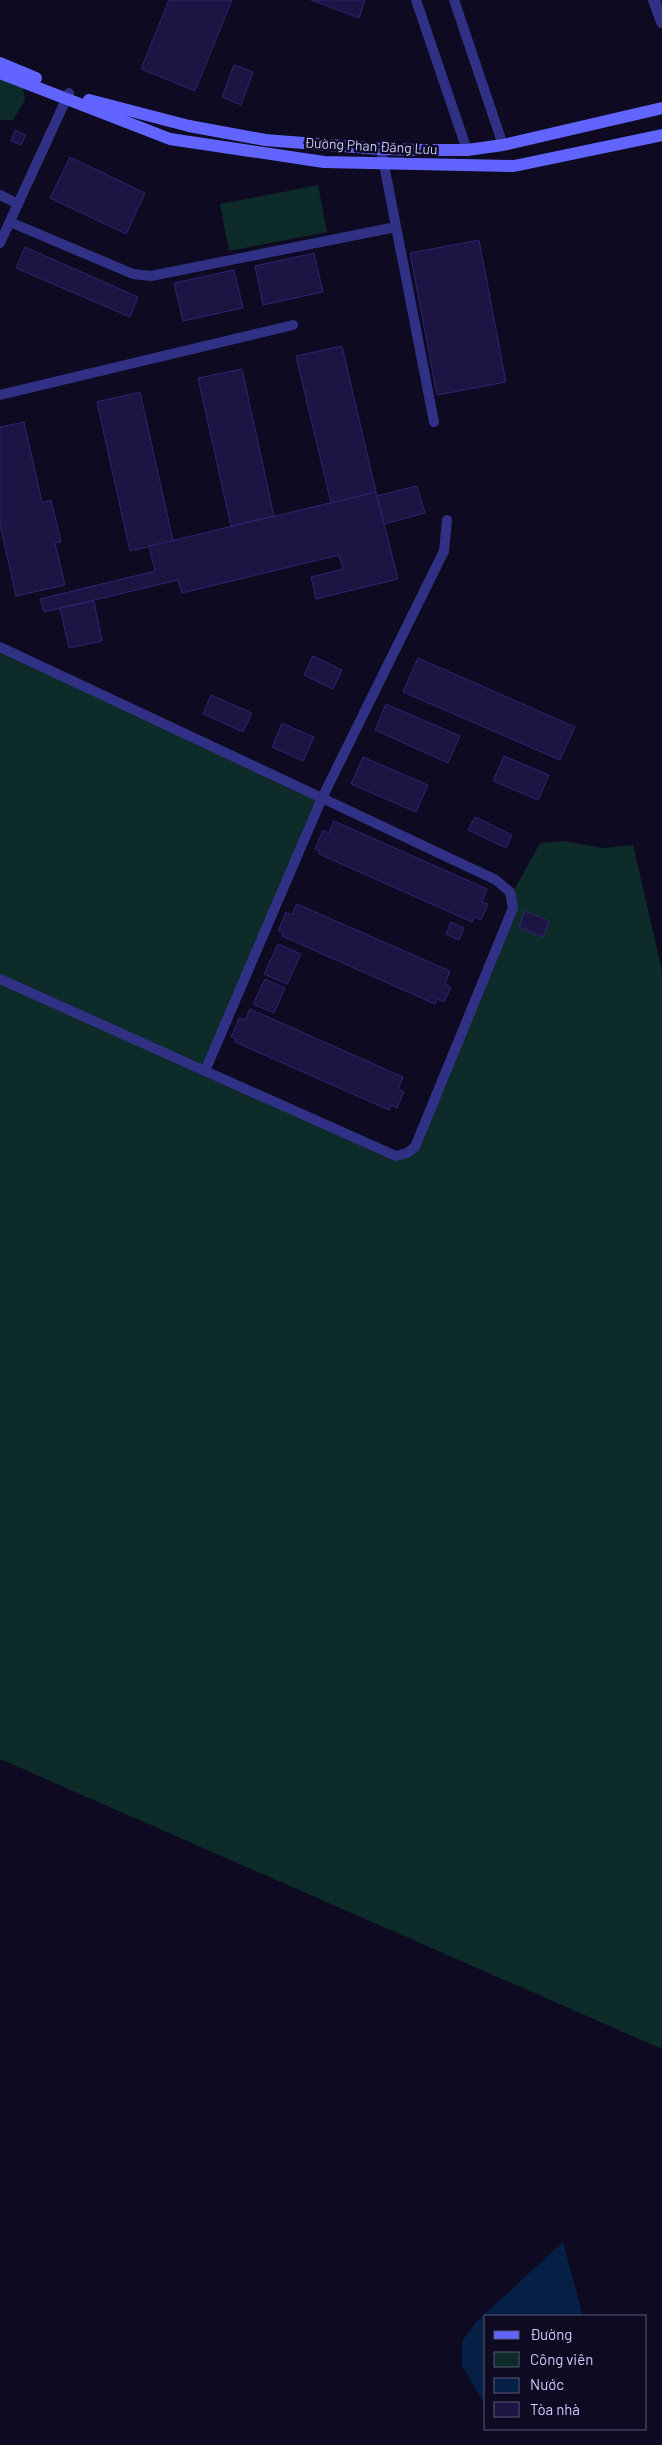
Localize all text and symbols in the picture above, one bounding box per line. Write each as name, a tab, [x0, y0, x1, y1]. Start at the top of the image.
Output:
street label: Đường Phan Đăng Lưu	[304, 134, 438, 157]
legend	[484, 2315, 647, 2430]
text: Đường	[530, 2325, 572, 2343]
text: Công viên	[530, 2350, 593, 2368]
text: Nước	[530, 2375, 564, 2393]
text: Tòa nhà	[530, 2400, 580, 2418]

